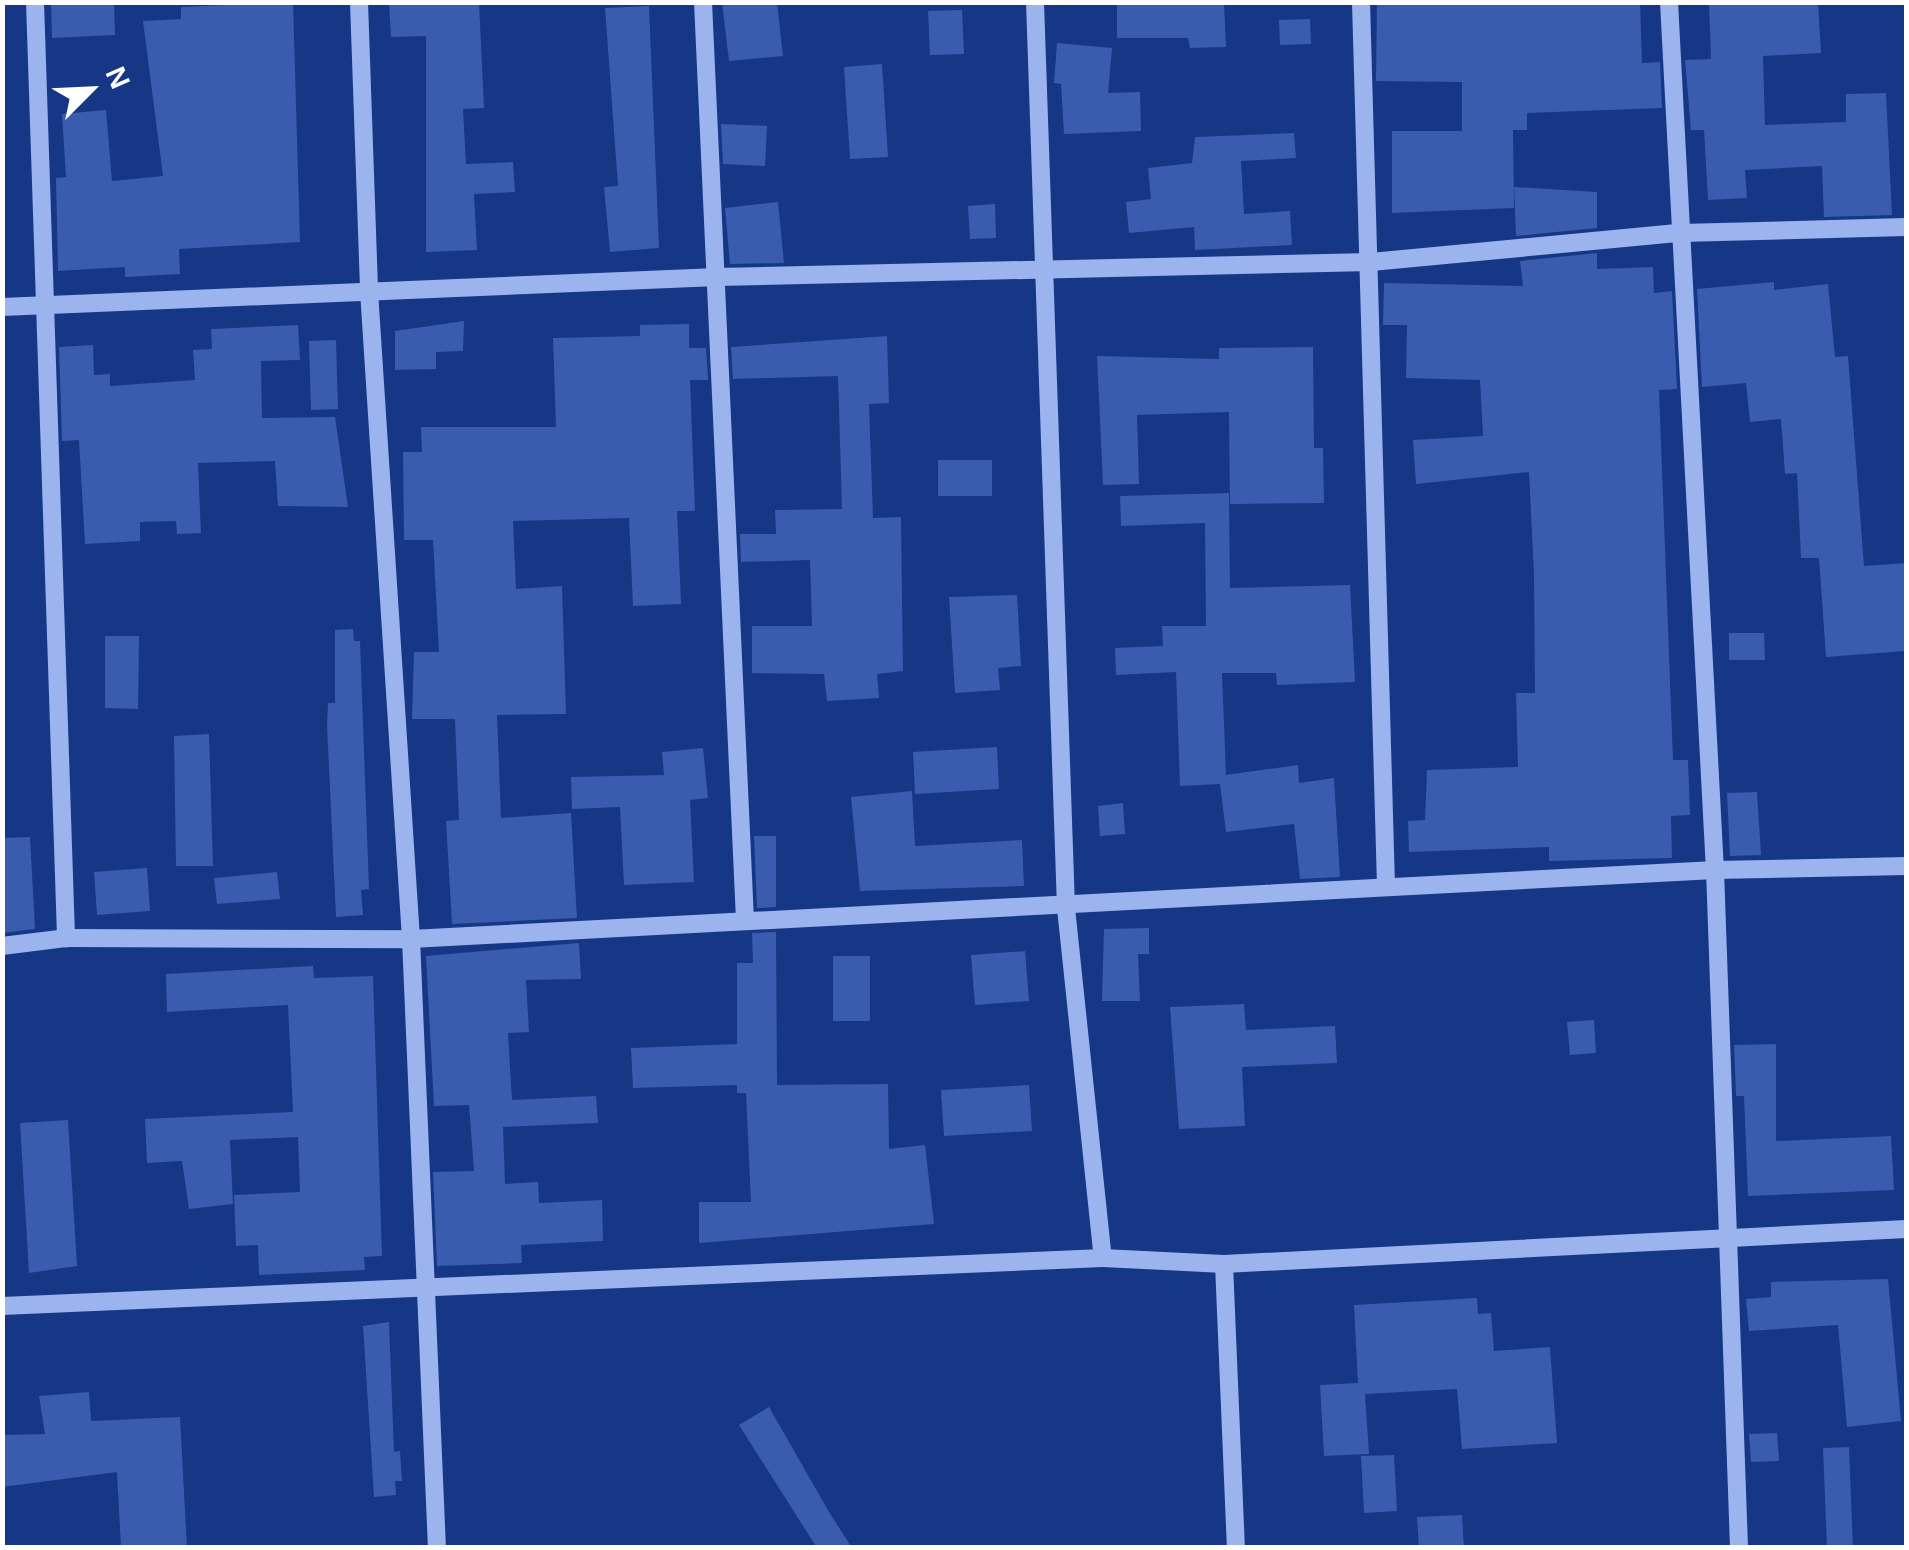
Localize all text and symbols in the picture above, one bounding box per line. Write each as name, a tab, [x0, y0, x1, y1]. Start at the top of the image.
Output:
north arrow	[40, 40, 140, 140]
text: N	[100, 62, 136, 93]

